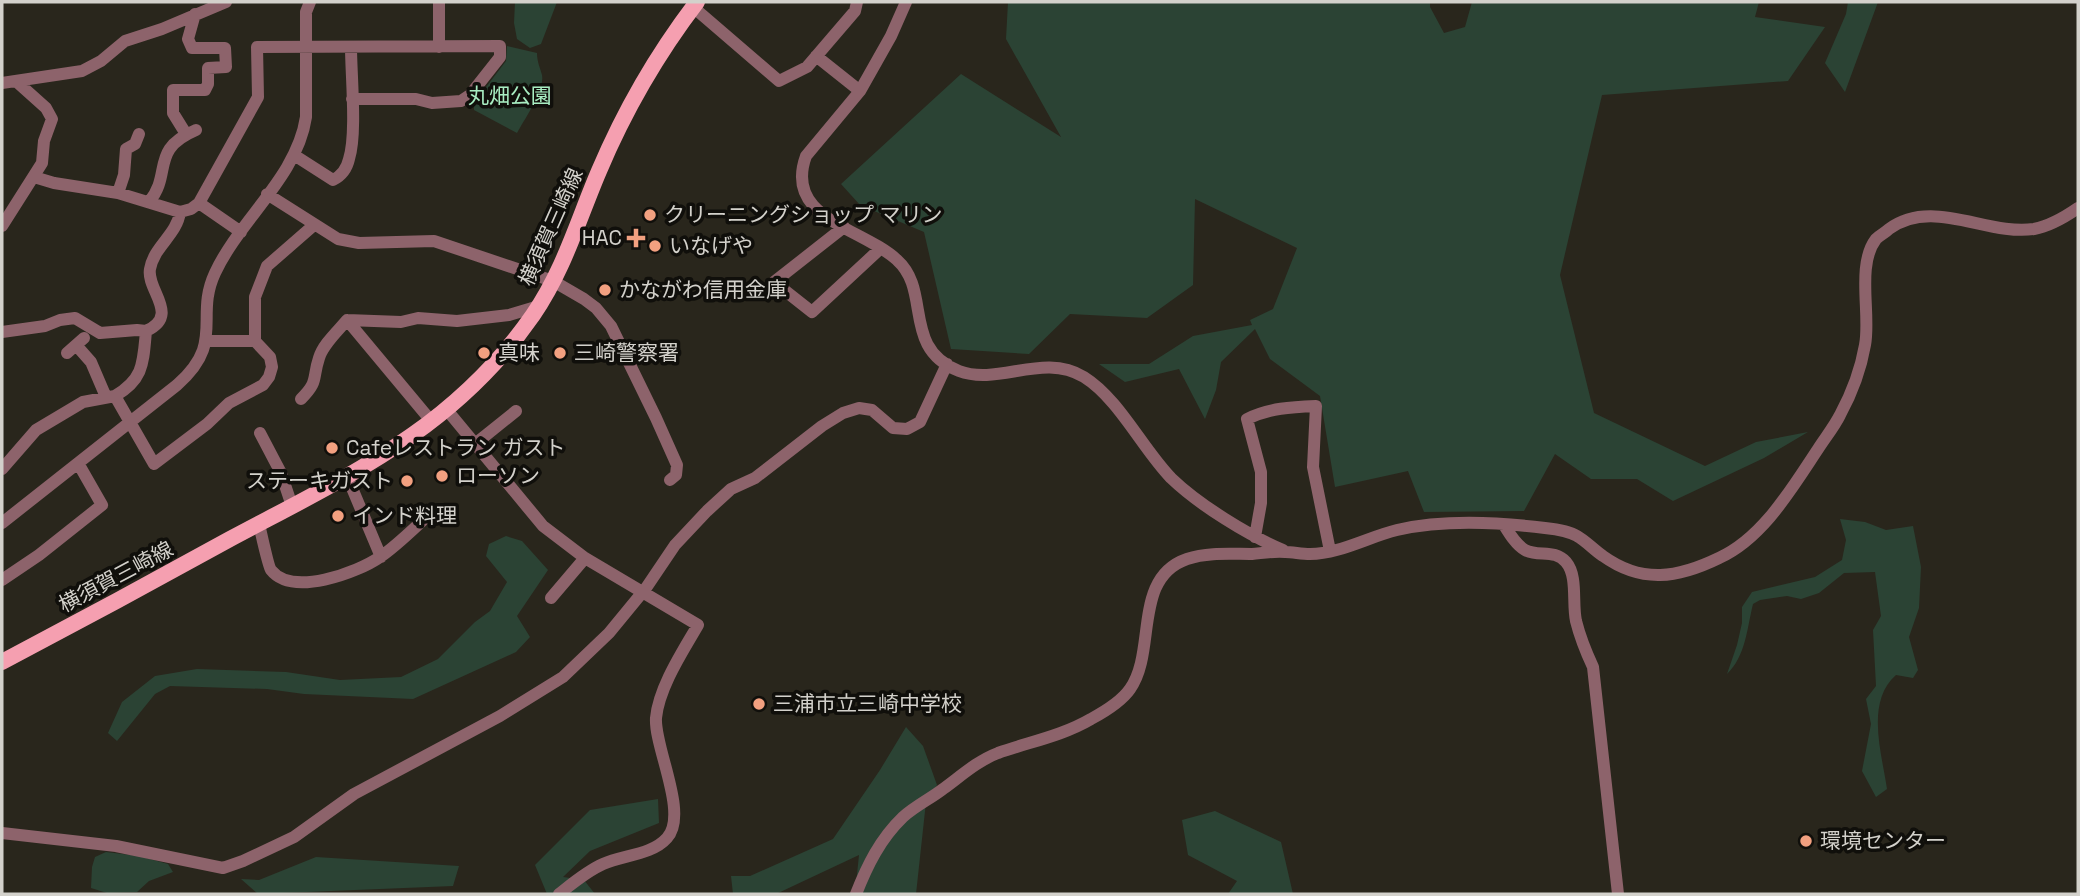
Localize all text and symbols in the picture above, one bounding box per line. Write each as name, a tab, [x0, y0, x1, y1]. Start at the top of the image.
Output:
park label: 丸畑公園	[468, 82, 552, 109]
street label: 横須賀三崎線	[513, 164, 589, 290]
place label: クリーニングショップ マリン	[664, 201, 942, 228]
marker: クリーニングショップ マリン	[642, 207, 658, 223]
place label: HAC	[582, 224, 622, 251]
marker: HAC	[628, 230, 644, 246]
place label: いなげや	[669, 232, 753, 259]
marker: いなげや	[647, 238, 663, 254]
place label: かながわ信用金庫	[619, 276, 787, 303]
marker: かながわ信用金庫	[597, 282, 613, 298]
place label: 真味	[498, 339, 540, 366]
place label: 三崎警察署	[574, 339, 679, 366]
marker: 真味	[476, 345, 492, 361]
marker: 三崎警察署	[552, 345, 568, 361]
place label: Cafeレストラン ガスト	[346, 434, 566, 461]
marker: Cafeレストラン ガスト	[324, 440, 340, 456]
place label: ローソン	[456, 462, 540, 489]
place label: ステーキガスト	[246, 467, 393, 494]
marker: ローソン	[434, 468, 450, 484]
marker: ステーキガスト	[399, 473, 415, 489]
place label: インド料理	[352, 502, 457, 529]
marker: インド料理	[330, 508, 346, 524]
street label: 横須賀三崎線	[54, 535, 178, 618]
place label: 三浦市立三崎中学校	[773, 690, 962, 717]
marker: 三浦市立三崎中学校	[751, 696, 767, 712]
place label: 環境センター	[1820, 827, 1946, 854]
marker: 環境センター	[1798, 833, 1814, 849]

